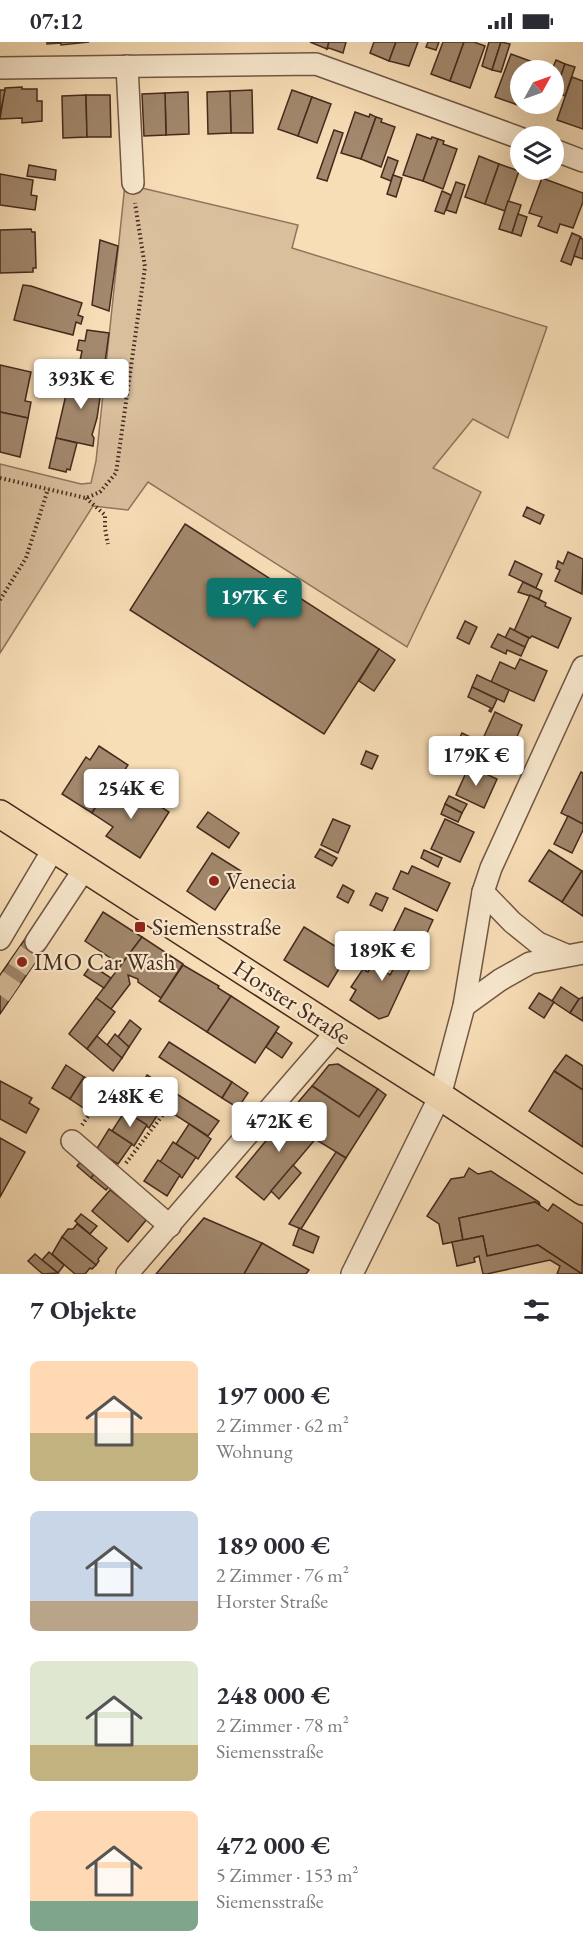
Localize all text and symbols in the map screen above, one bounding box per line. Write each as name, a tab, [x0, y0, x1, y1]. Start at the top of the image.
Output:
text: 07:12	[30, 7, 83, 36]
north arrow	[510, 60, 564, 114]
map controls	[510, 60, 564, 180]
button: layers	[510, 126, 564, 180]
pin: 393K €	[32, 359, 130, 410]
text: 393K €	[48, 365, 114, 391]
pin: 197K €	[205, 578, 303, 629]
text: 197K €	[221, 584, 287, 610]
pin: 179K €	[427, 736, 525, 787]
text: 179K €	[443, 742, 509, 768]
pin: 254K €	[82, 769, 180, 820]
text: 254K €	[98, 775, 164, 801]
place label: Venecia	[226, 865, 297, 896]
marker: Venecia	[207, 874, 221, 888]
place label: Siemensstraße	[152, 911, 281, 942]
marker: Siemensstraße	[133, 920, 147, 934]
pin: 189K €	[333, 931, 431, 982]
text: 189K €	[349, 937, 415, 963]
place label: IMO Car Wash	[34, 946, 176, 977]
street label: Horster Straße	[227, 952, 357, 1051]
marker: IMO Car Wash	[15, 955, 29, 969]
pin: 248K €	[81, 1077, 179, 1128]
text: 248K €	[97, 1083, 163, 1109]
pin: 472K €	[230, 1102, 328, 1153]
text: 472K €	[246, 1108, 312, 1134]
text: 7 Objekte	[30, 1293, 136, 1327]
icon: filters	[520, 1294, 553, 1327]
text: 197 000 €	[216, 1378, 330, 1412]
icon: home	[78, 1385, 150, 1457]
text: 2 Zimmer · 62 m²	[216, 1412, 349, 1438]
text: Wohnung	[216, 1438, 293, 1464]
text: 189 000 €	[216, 1528, 330, 1562]
icon: home	[78, 1535, 150, 1607]
text: 2 Zimmer · 76 m²	[216, 1562, 349, 1588]
text: Horster Straße	[216, 1588, 328, 1614]
text: 248 000 €	[216, 1678, 330, 1712]
icon: home	[78, 1685, 150, 1757]
text: 2 Zimmer · 78 m²	[216, 1712, 349, 1738]
text: Siemensstraße	[216, 1738, 324, 1764]
text: 472 000 €	[216, 1828, 330, 1862]
icon: home	[78, 1835, 150, 1907]
text: 5 Zimmer · 153 m²	[216, 1862, 359, 1888]
text: Siemensstraße	[216, 1888, 324, 1914]

